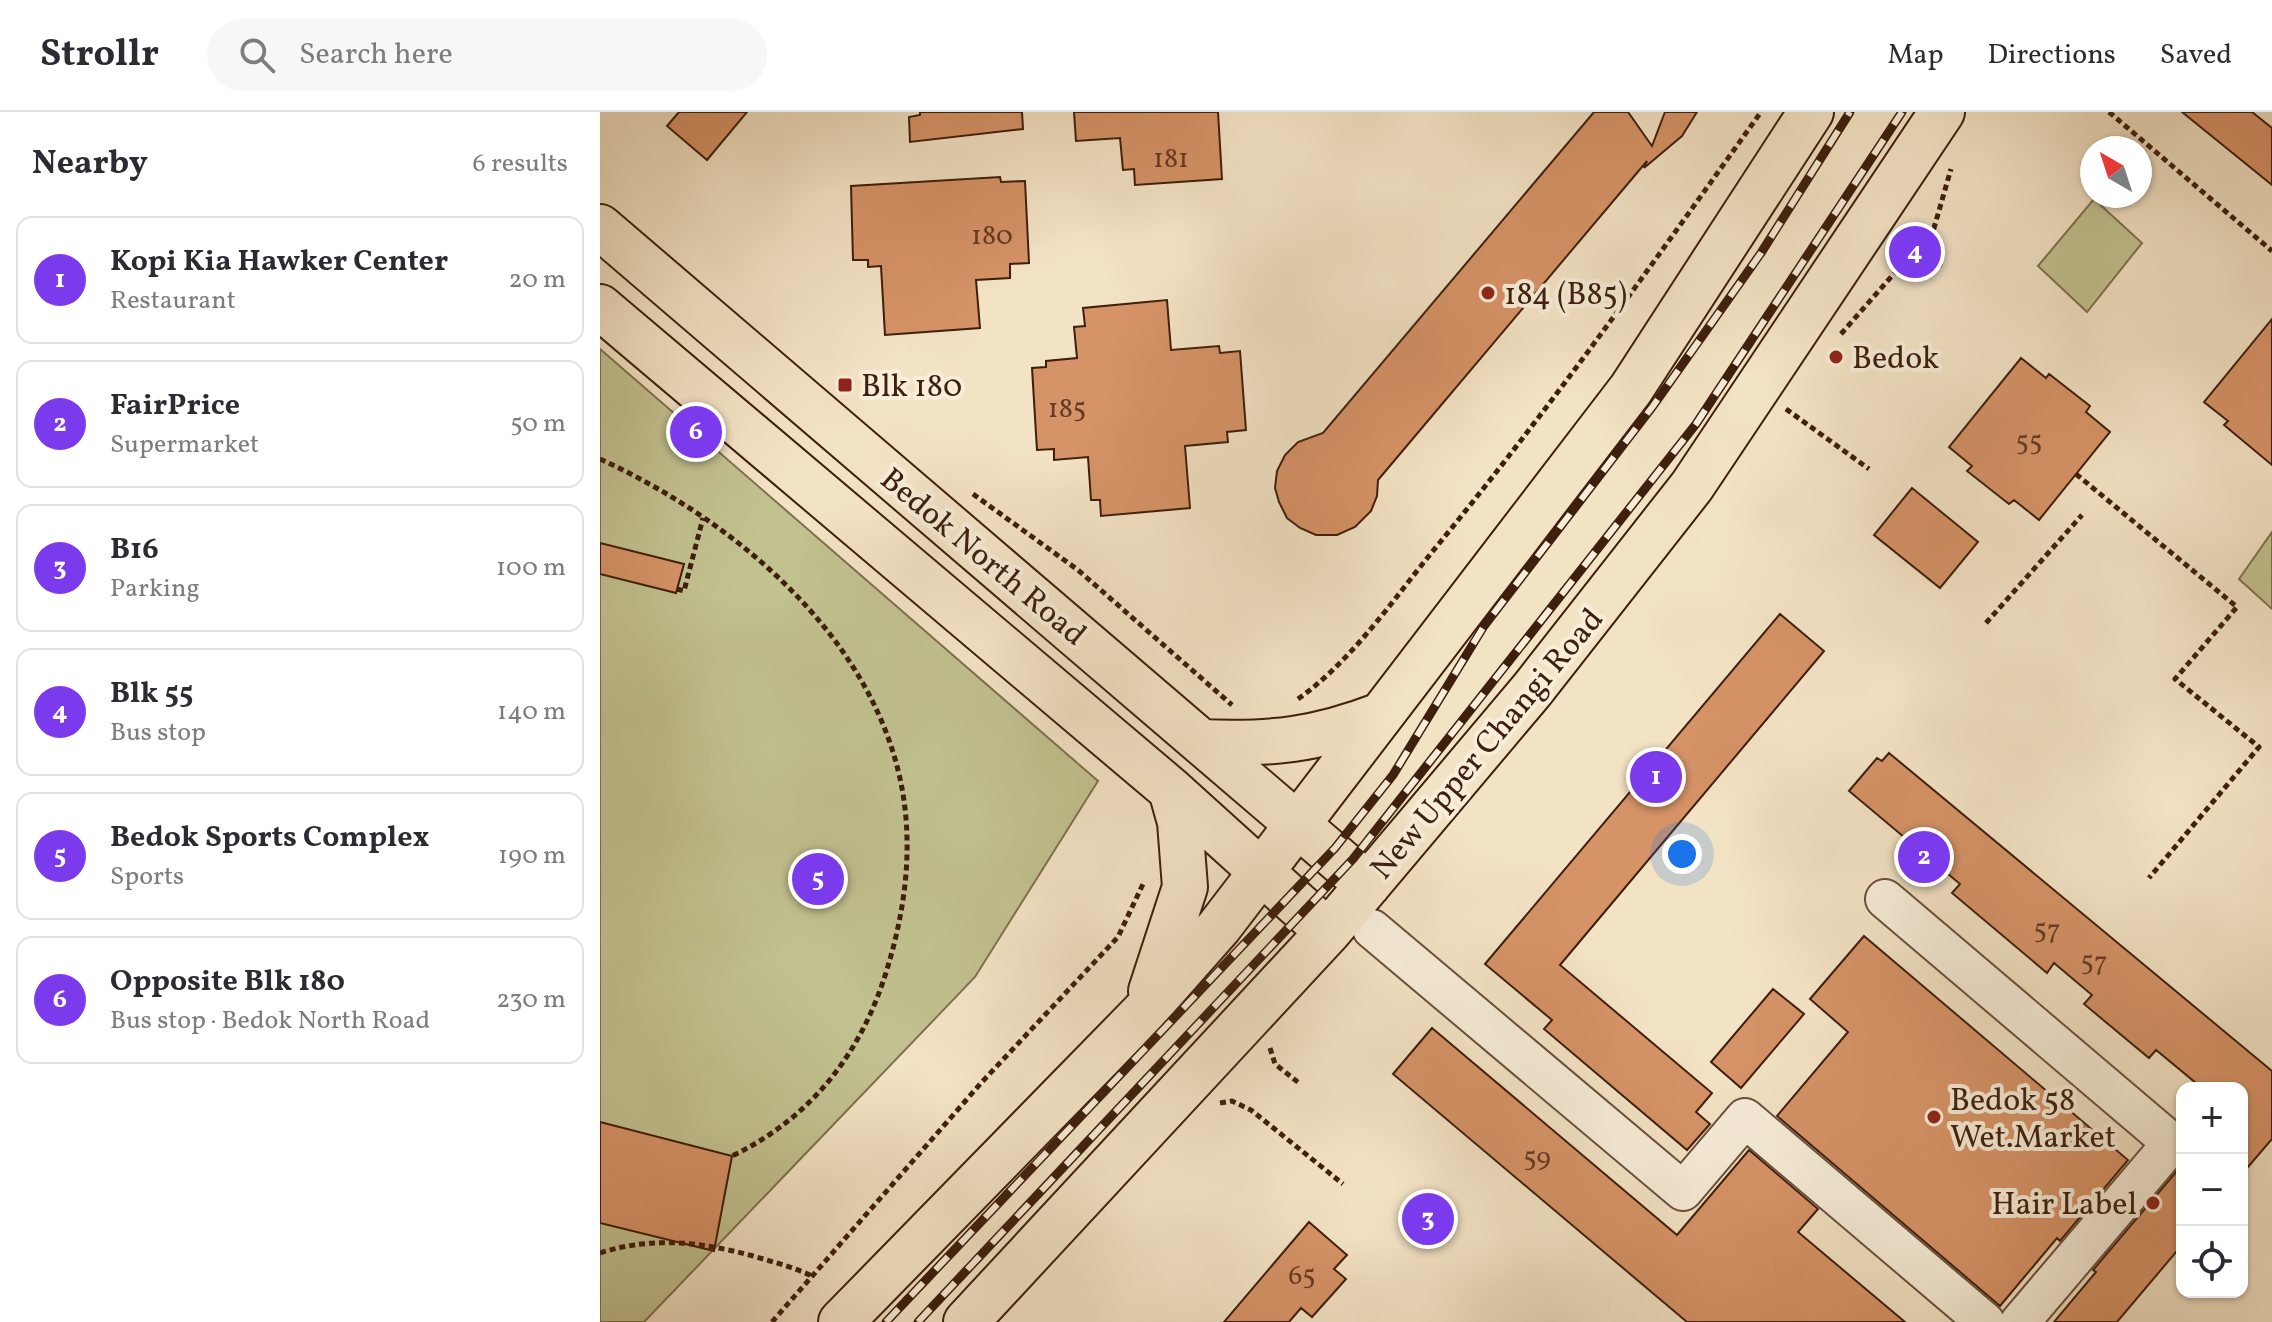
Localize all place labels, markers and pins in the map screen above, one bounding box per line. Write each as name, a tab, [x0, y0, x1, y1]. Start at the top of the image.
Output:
pin: 4	[1889, 222, 1941, 282]
place label: 184 (B85)	[1504, 274, 1627, 318]
marker: 184 (B85)	[1479, 284, 1497, 302]
place label: Bedok	[1852, 338, 1939, 382]
marker: Bedok	[1827, 348, 1845, 366]
place label: Blk 180	[861, 366, 962, 410]
marker: Blk 180	[836, 376, 854, 394]
pin: 6	[670, 402, 722, 462]
pin: 1	[1630, 747, 1682, 807]
pin: 2	[1898, 827, 1950, 887]
pin: 5	[792, 849, 844, 909]
place label: Bedok 58 Wet.Market	[1950, 1080, 2116, 1161]
marker: Bedok 58 Wet.Market	[1925, 1108, 1943, 1126]
place label: Hair Label	[1991, 1184, 2137, 1228]
pin: 3	[1402, 1189, 1454, 1249]
marker: Hair Label	[2144, 1194, 2162, 1212]

